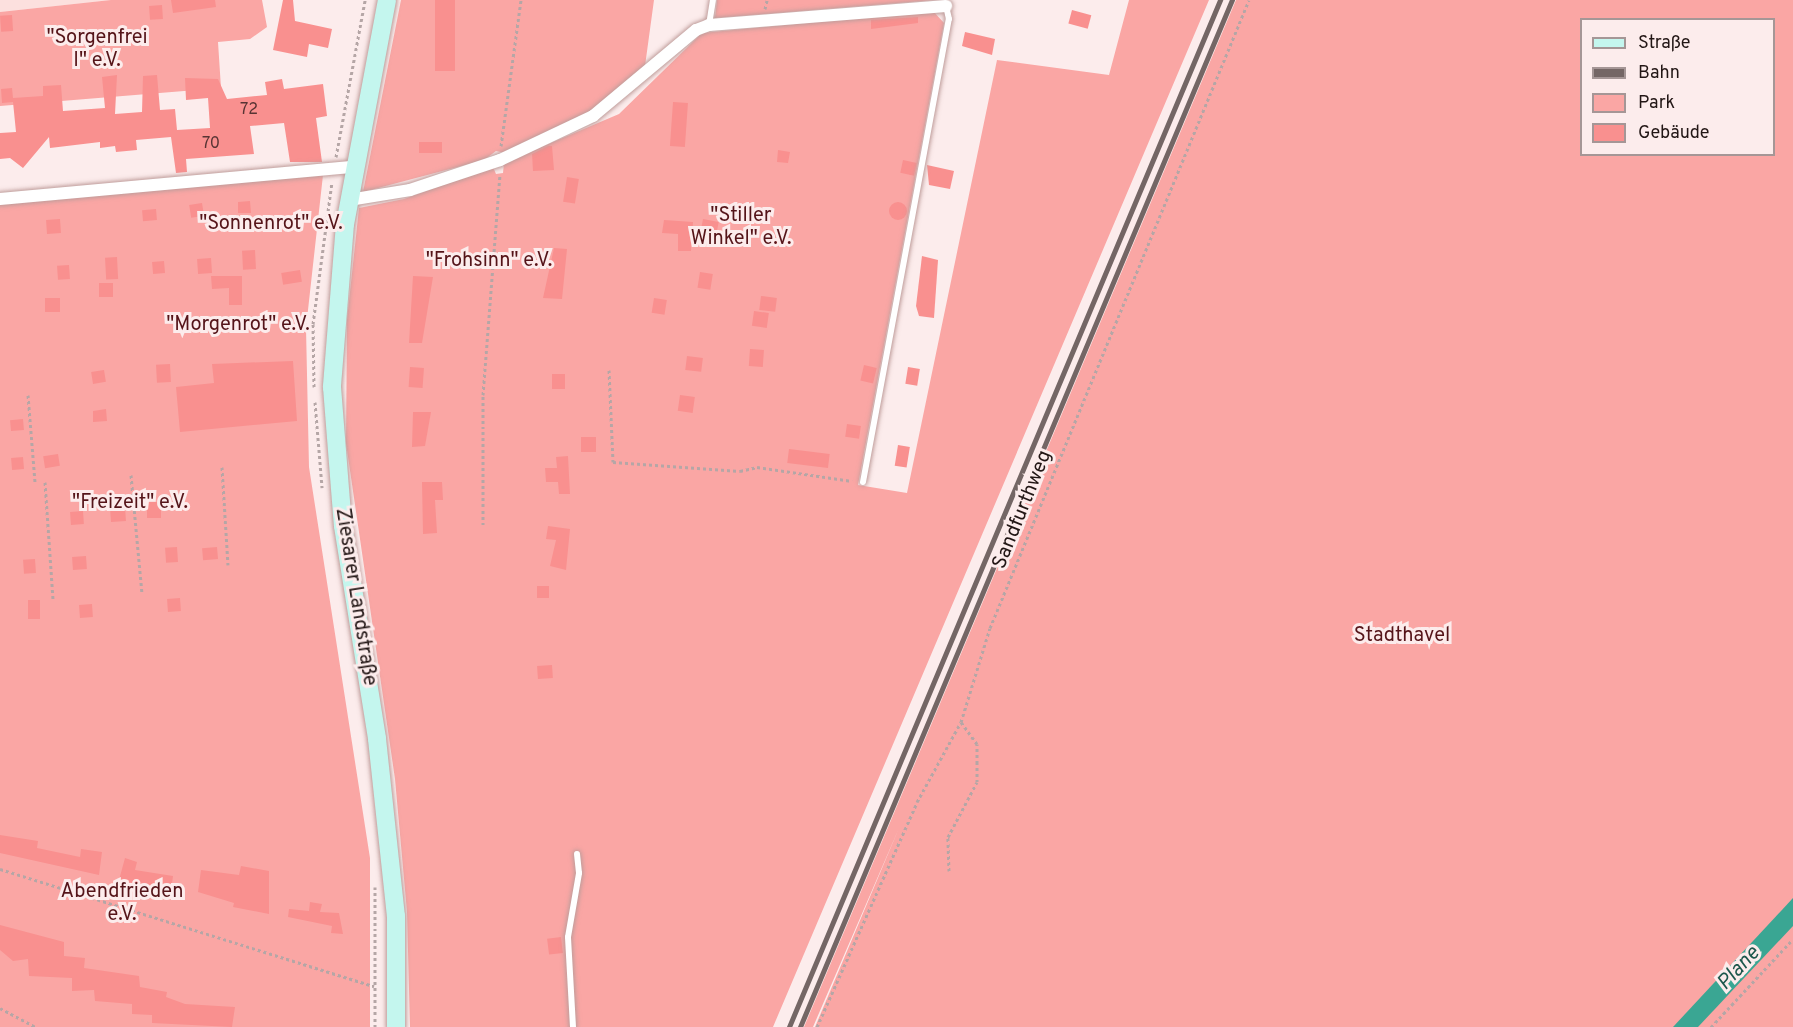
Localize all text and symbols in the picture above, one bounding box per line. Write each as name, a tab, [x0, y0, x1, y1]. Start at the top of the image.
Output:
legend	[1580, 18, 1775, 156]
park label: "Sorgenfrei I" e.V.	[46, 26, 148, 73]
text: Straße	[1638, 32, 1690, 55]
text: Bahn	[1638, 62, 1680, 85]
text: Park	[1638, 92, 1675, 115]
house number: 72	[240, 100, 258, 120]
text: Gebäude	[1638, 122, 1710, 145]
house number: 70	[202, 134, 220, 154]
park label: "Stiller Winkel" e.V.	[691, 204, 791, 251]
park label: "Sonnenrot" e.V.	[199, 212, 343, 236]
park label: "Frohsinn" e.V.	[426, 249, 552, 273]
park label: "Morgenrot" e.V.	[166, 313, 310, 337]
street label: Sandfurthweg	[988, 447, 1058, 573]
park label: "Freizeit" e.V.	[72, 491, 188, 515]
street label: Ziesarer Landstraße	[329, 506, 381, 688]
park label: Stadthavel	[1354, 624, 1450, 648]
park label: Abendfrieden e.V.	[61, 881, 183, 928]
water label: Plane	[1712, 942, 1766, 996]

